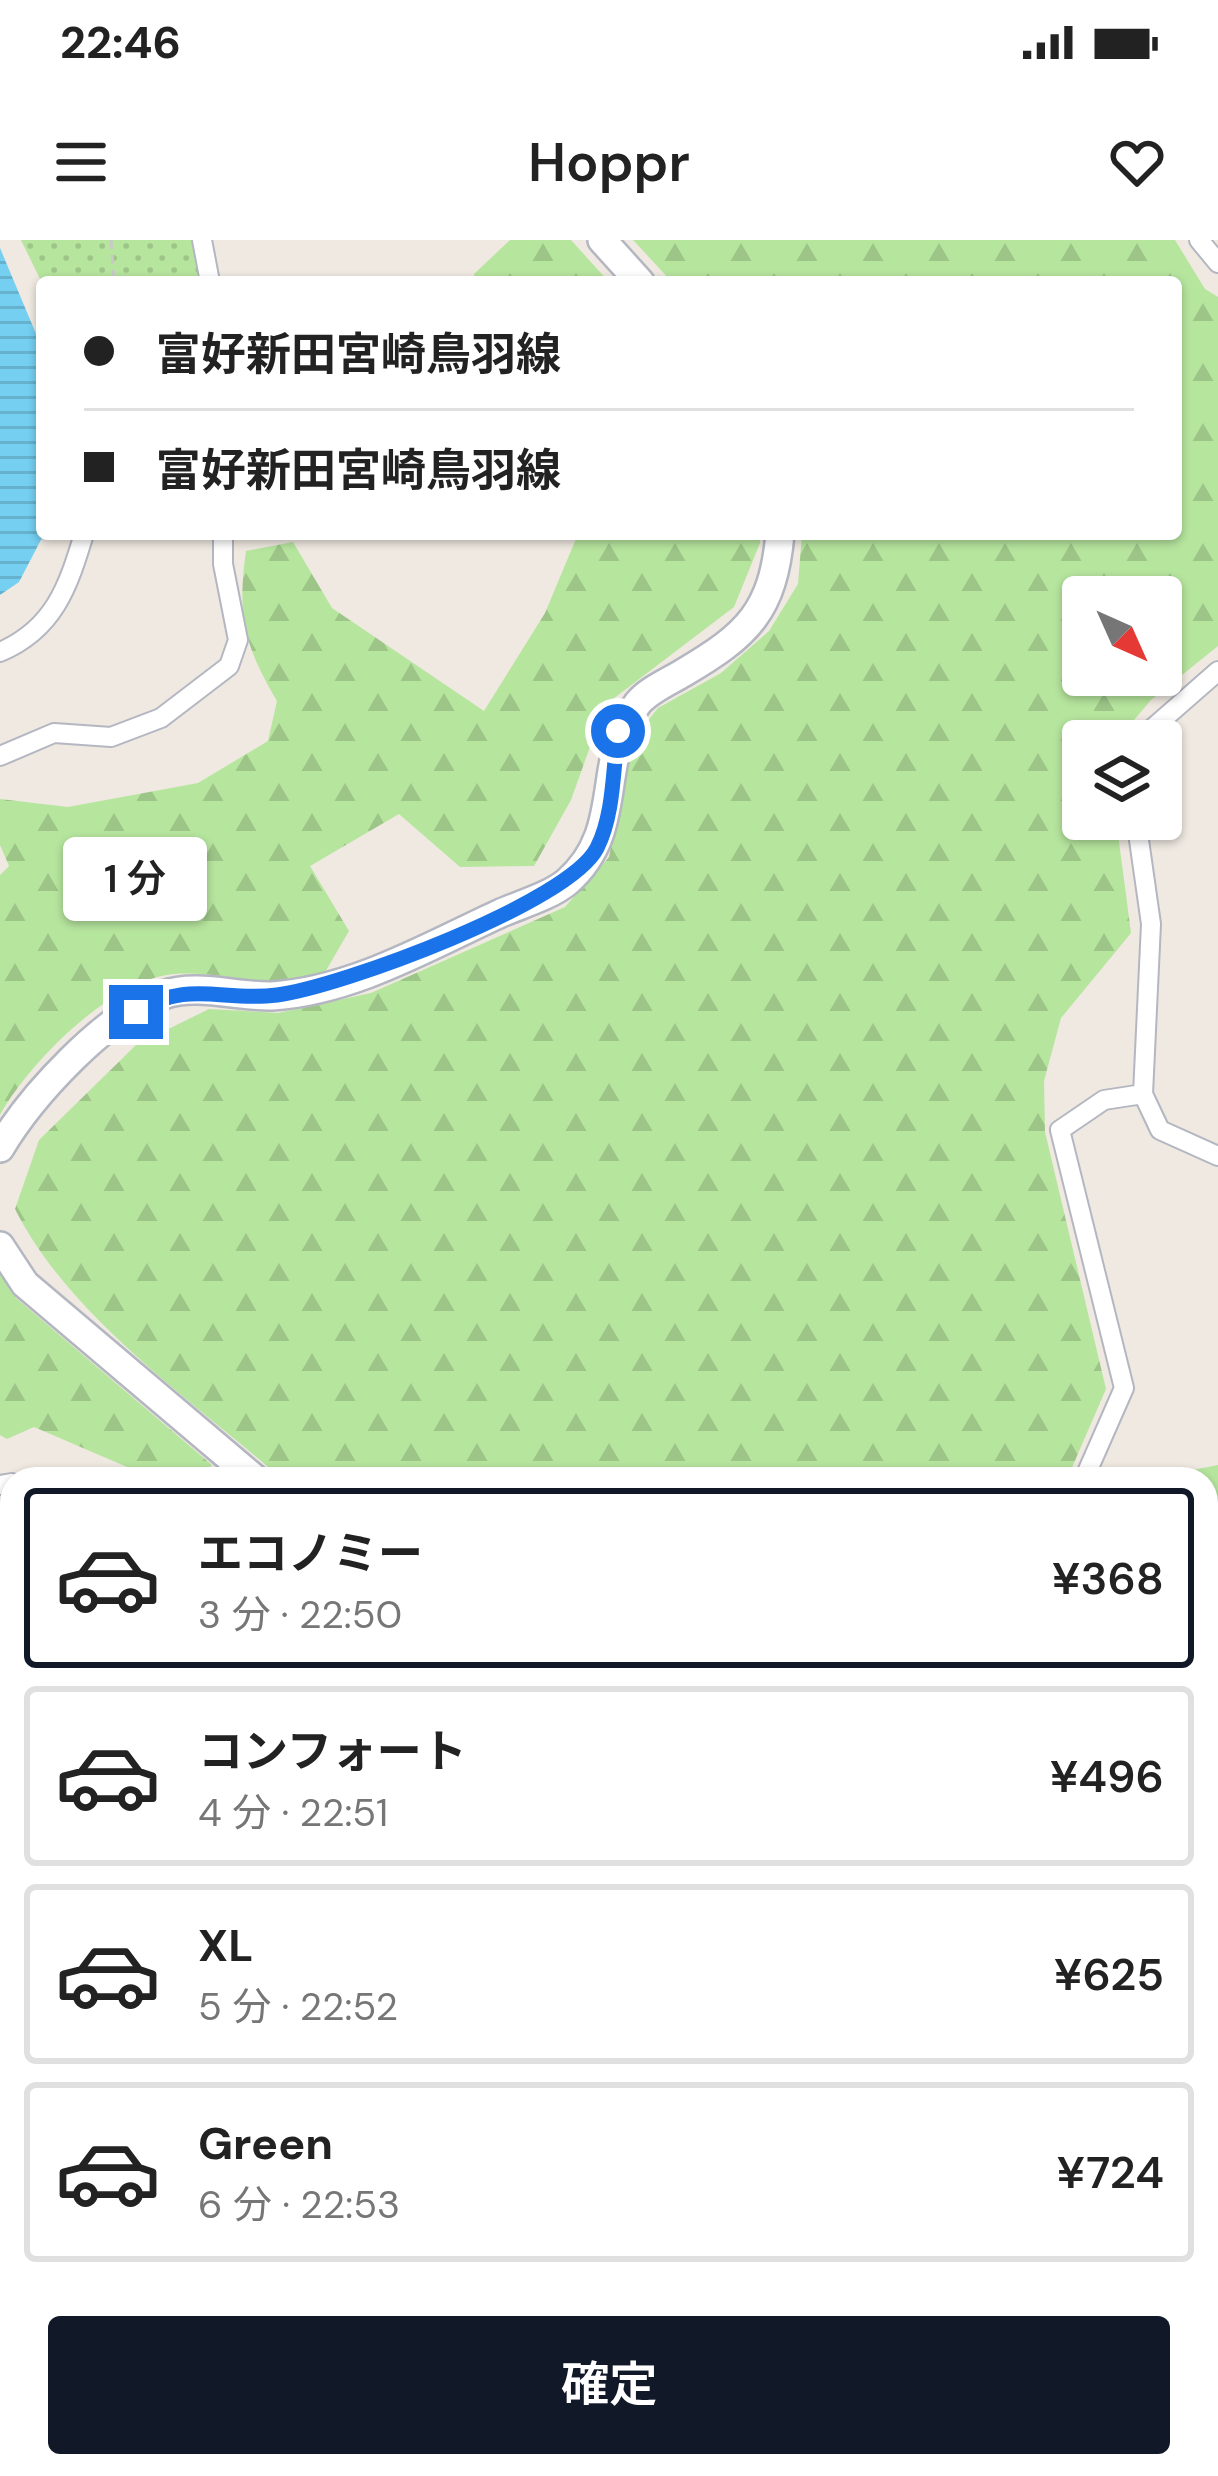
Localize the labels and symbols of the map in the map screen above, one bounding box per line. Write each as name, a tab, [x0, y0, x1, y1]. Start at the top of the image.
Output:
north arrow	[1062, 576, 1182, 696]
route start	[591, 704, 645, 758]
callout: 1 分	[64, 838, 208, 922]
route end	[109, 985, 163, 1039]

